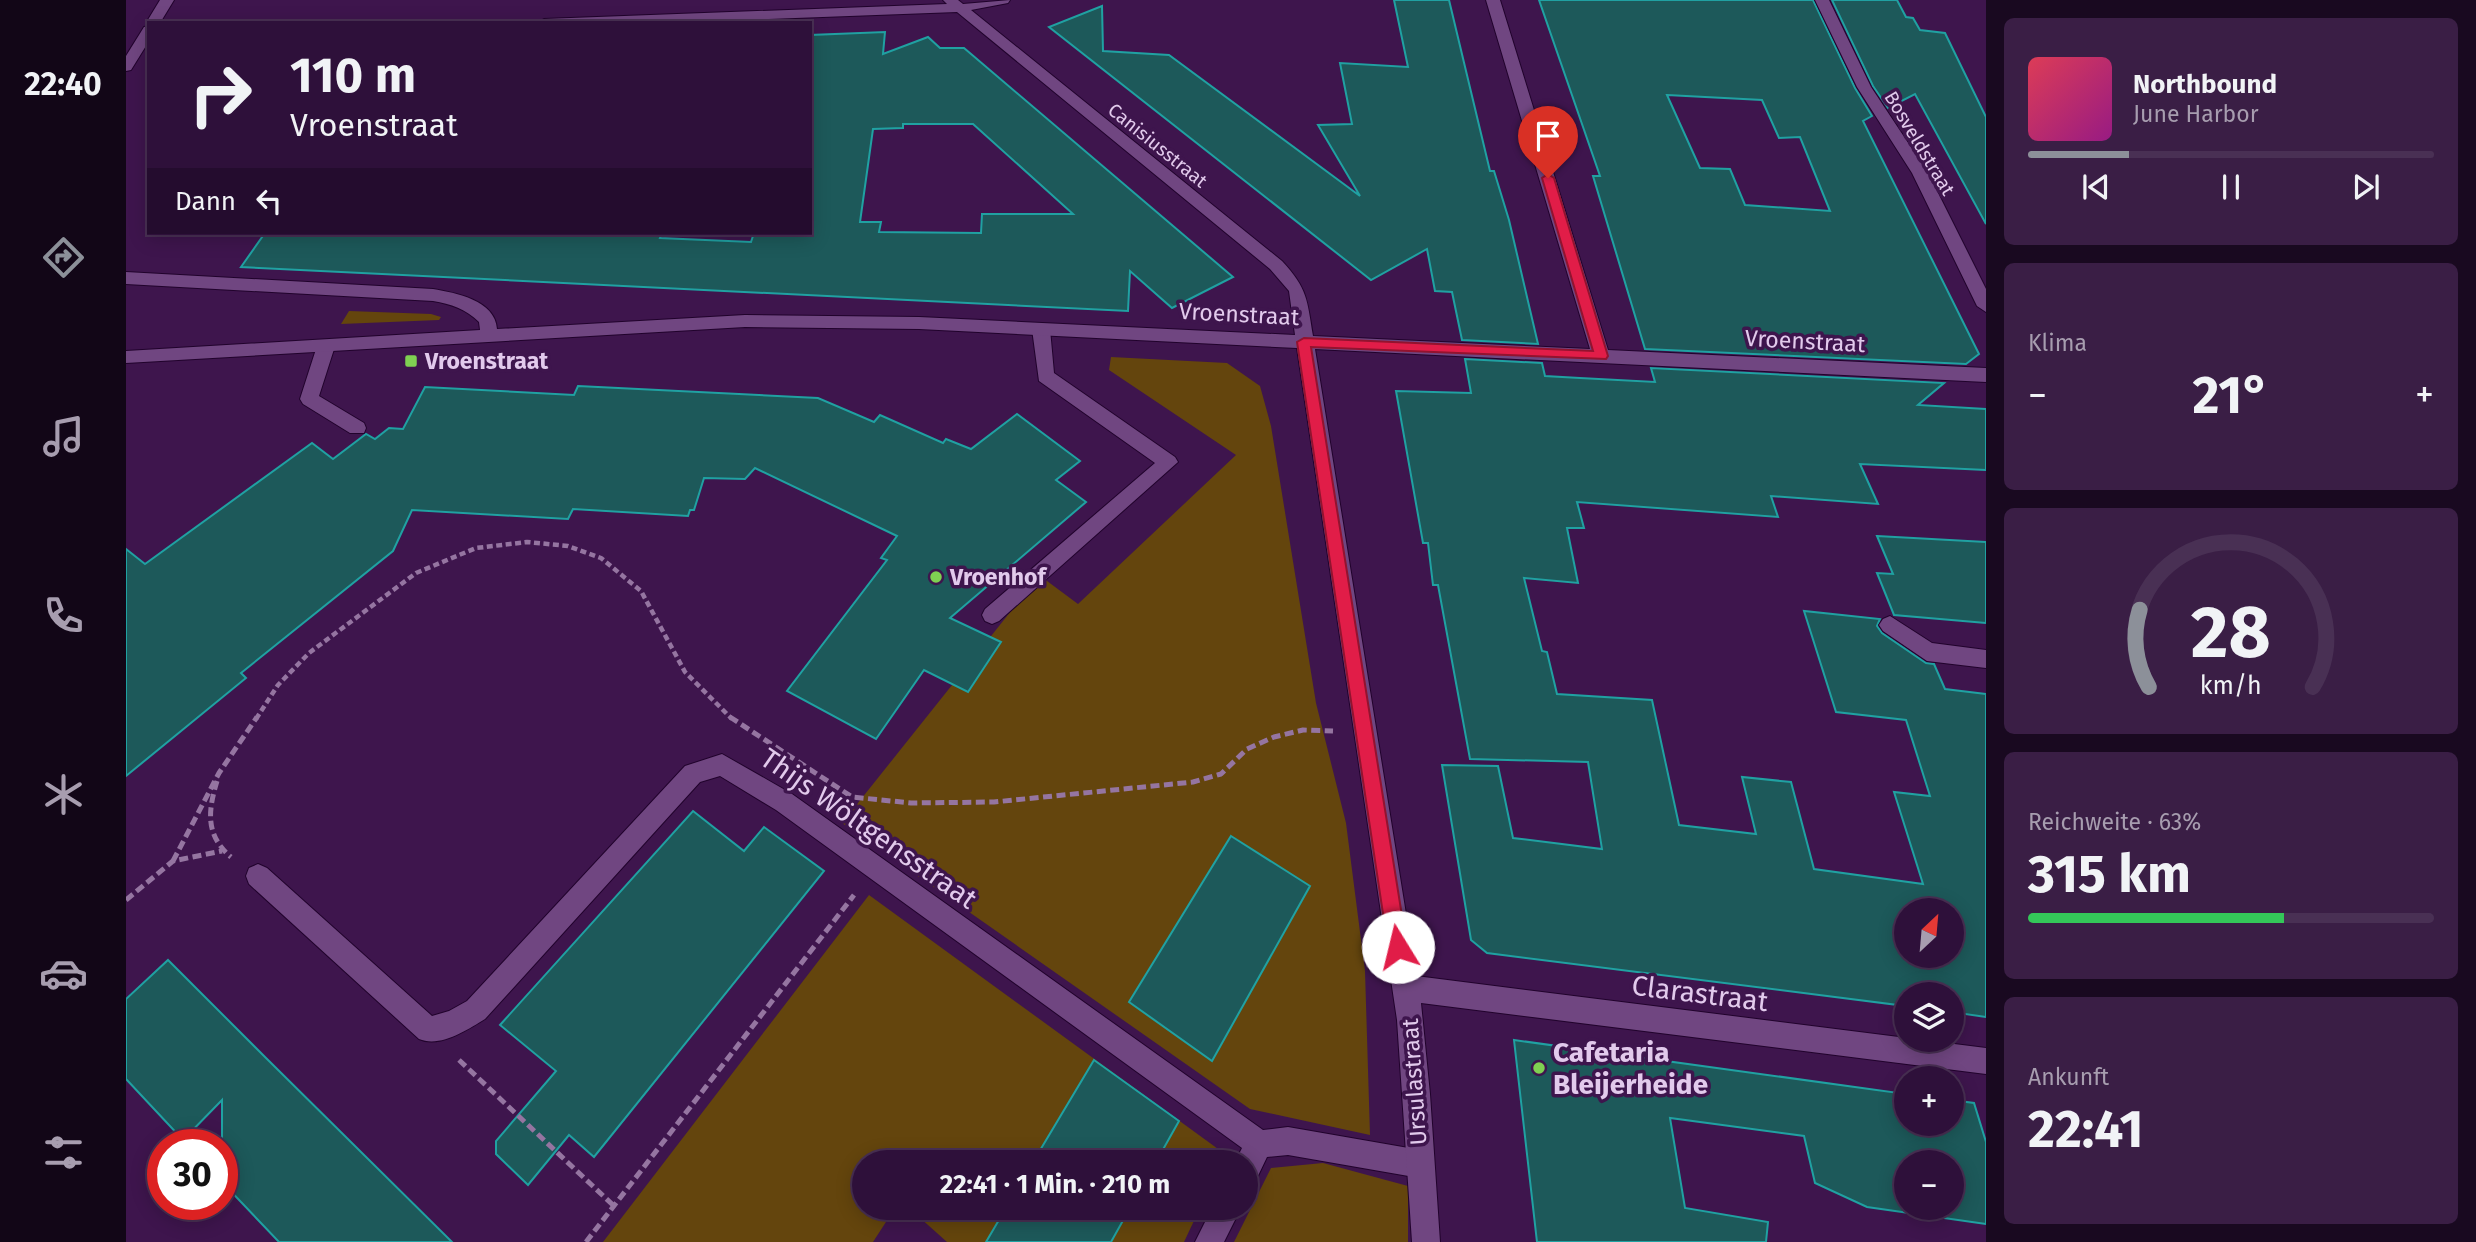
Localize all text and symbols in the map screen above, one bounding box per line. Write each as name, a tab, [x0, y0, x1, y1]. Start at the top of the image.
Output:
text: 110 m	[290, 46, 416, 105]
icon: right	[175, 49, 266, 140]
text: 22:40	[24, 65, 102, 103]
text: Northbound	[2133, 69, 2277, 100]
street label: Bosveldstraat	[1879, 87, 1960, 200]
street label: Canisiusstraat	[1103, 98, 1212, 193]
text: June Harbor	[2133, 100, 2259, 128]
text: Vroenstraat	[290, 106, 458, 144]
pin	[1518, 106, 1578, 178]
icon: arrive	[1529, 117, 1567, 155]
icon: previous	[2077, 168, 2115, 206]
icon: pause	[2212, 168, 2250, 206]
icon: next	[2347, 168, 2385, 206]
icon: left	[250, 182, 288, 220]
text: Dann	[175, 186, 236, 217]
icon: directions	[39, 233, 88, 282]
street label: Vroenstraat	[1178, 297, 1301, 331]
street label: Vroenstraat	[1744, 324, 1867, 358]
text: Klima	[2028, 329, 2087, 357]
place label: Vroenstraat	[424, 347, 549, 375]
marker: Vroenstraat	[403, 353, 419, 369]
text: 21°	[2193, 364, 2270, 427]
text: −	[2028, 372, 2047, 418]
text: +	[2415, 372, 2434, 418]
icon: music	[39, 412, 88, 461]
place label: Vroenhof	[949, 563, 1048, 591]
marker: Vroenhof	[928, 569, 944, 585]
text: 28	[2191, 589, 2271, 676]
icon: phone	[39, 591, 88, 640]
text: km/h	[2200, 671, 2262, 701]
street label: Thijs Wöltgensstraat	[754, 741, 984, 916]
icon: climate	[39, 770, 88, 819]
text: Reichweite · 63%	[2028, 808, 2201, 836]
text: 315 km	[2028, 843, 2191, 906]
north arrow	[1894, 898, 1964, 968]
map controls	[1894, 898, 1964, 1220]
position arrow	[1361, 910, 1435, 984]
icon: car	[39, 949, 88, 998]
street label: Clarastraat	[1630, 969, 1771, 1018]
button: layers	[1894, 982, 1964, 1052]
street label: Ursulastraat	[1396, 1017, 1432, 1146]
place label: Cafetaria Bleijerheide	[1553, 1036, 1708, 1101]
marker: Cafetaria Bleijerheide	[1531, 1060, 1547, 1076]
text: Ankunft	[2028, 1063, 2109, 1091]
button: +	[1894, 1066, 1964, 1136]
text: 22:41	[2028, 1098, 2144, 1161]
icon: filters	[39, 1128, 88, 1177]
speed limit sign: 30	[147, 1129, 238, 1220]
button: −	[1894, 1150, 1964, 1220]
text: 22:41 · 1 Min. · 210 m	[940, 1169, 1170, 1200]

